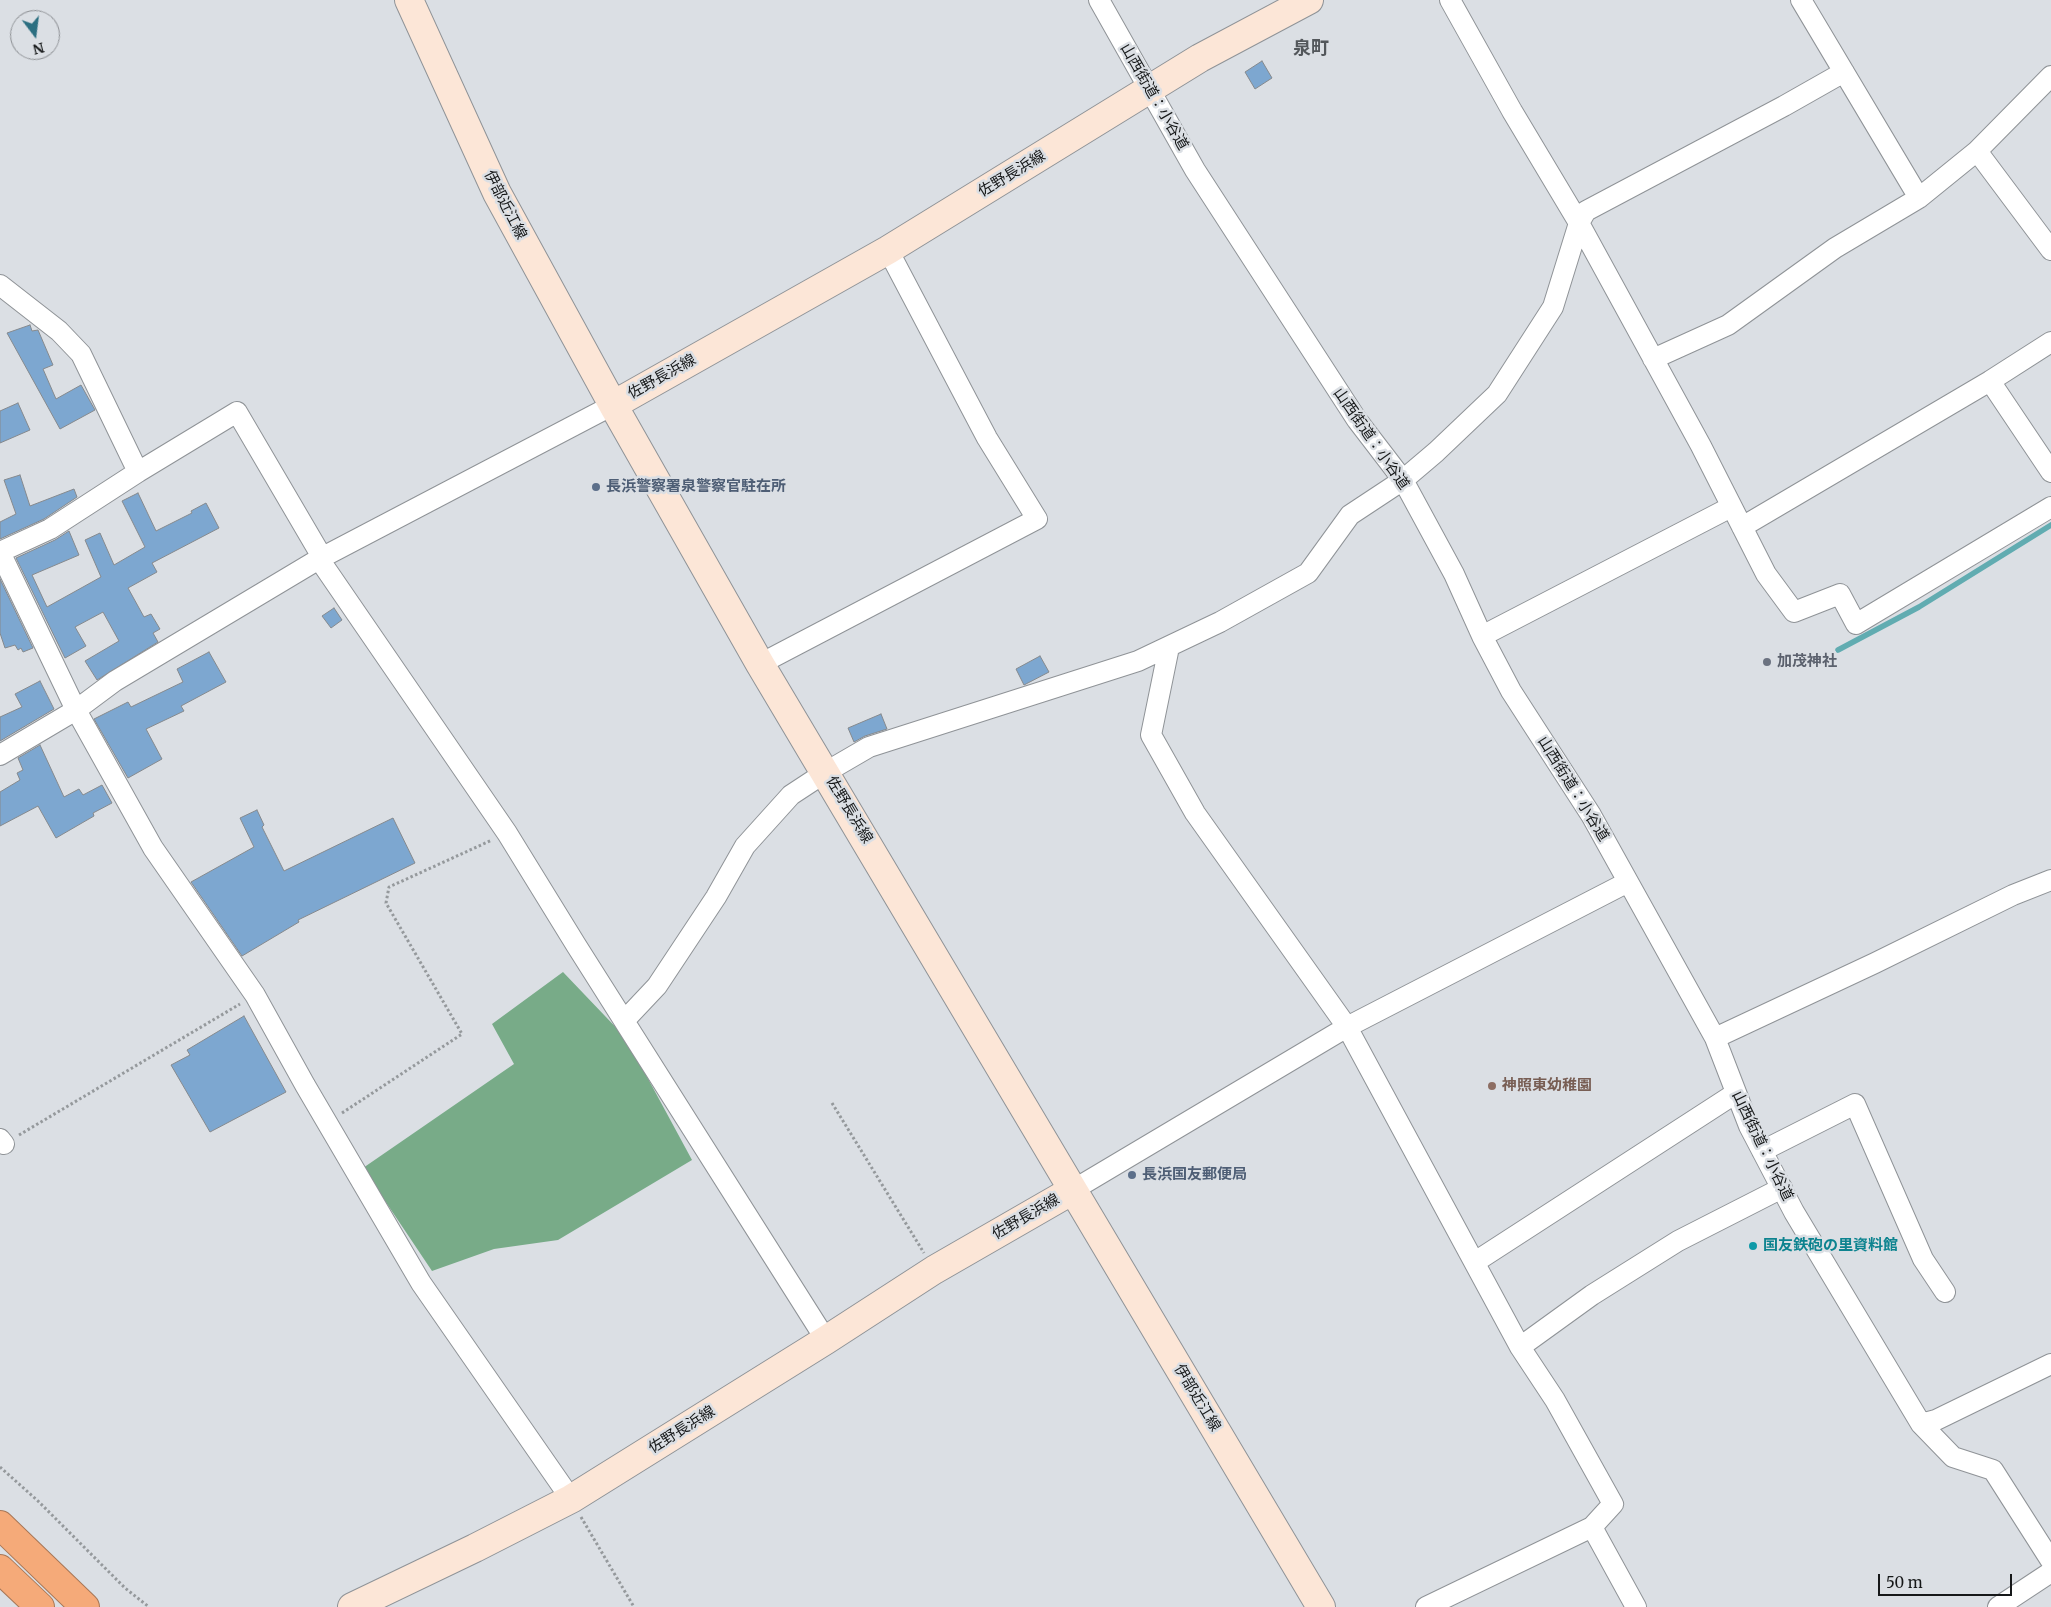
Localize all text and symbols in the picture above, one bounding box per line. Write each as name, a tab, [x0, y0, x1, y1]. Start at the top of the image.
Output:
north arrow	[10, 10, 60, 60]
text: N	[31, 38, 46, 59]
district label: 泉町	[1293, 38, 1329, 60]
street label: 山西街道：小谷道	[1116, 41, 1192, 153]
street label: 佐野長浜線	[975, 147, 1049, 201]
street label: 伊部近江線	[480, 168, 530, 242]
street label: 佐野長浜線	[625, 351, 699, 403]
street label: 山西街道：小谷道	[1329, 385, 1413, 493]
place label: 長浜警察署泉警察官駐在所	[606, 478, 786, 496]
marker: 長浜警察署泉警察官駐在所	[590, 481, 602, 493]
place label: 加茂神社	[1777, 653, 1837, 671]
marker: 加茂神社	[1761, 656, 1773, 668]
street label: 山西街道：小谷道	[1534, 733, 1612, 845]
street label: 佐野長浜線	[822, 773, 876, 847]
place label: 神照東幼稚園	[1502, 1077, 1592, 1095]
marker: 神照東幼稚園	[1486, 1080, 1498, 1092]
street label: 山西街道：小谷道	[1728, 1088, 1796, 1204]
place label: 長浜国友郵便局	[1142, 1166, 1247, 1184]
marker: 長浜国友郵便局	[1126, 1169, 1138, 1181]
street label: 佐野長浜線	[989, 1190, 1063, 1244]
place label: 国友鉄砲の里資料館	[1763, 1237, 1898, 1255]
marker: 国友鉄砲の里資料館	[1747, 1240, 1759, 1252]
street label: 伊部近江線	[1170, 1361, 1224, 1435]
street label: 佐野長浜線	[645, 1402, 719, 1458]
scale bar	[1881, 1564, 2015, 1596]
text: 50 m	[1886, 1573, 1923, 1592]

